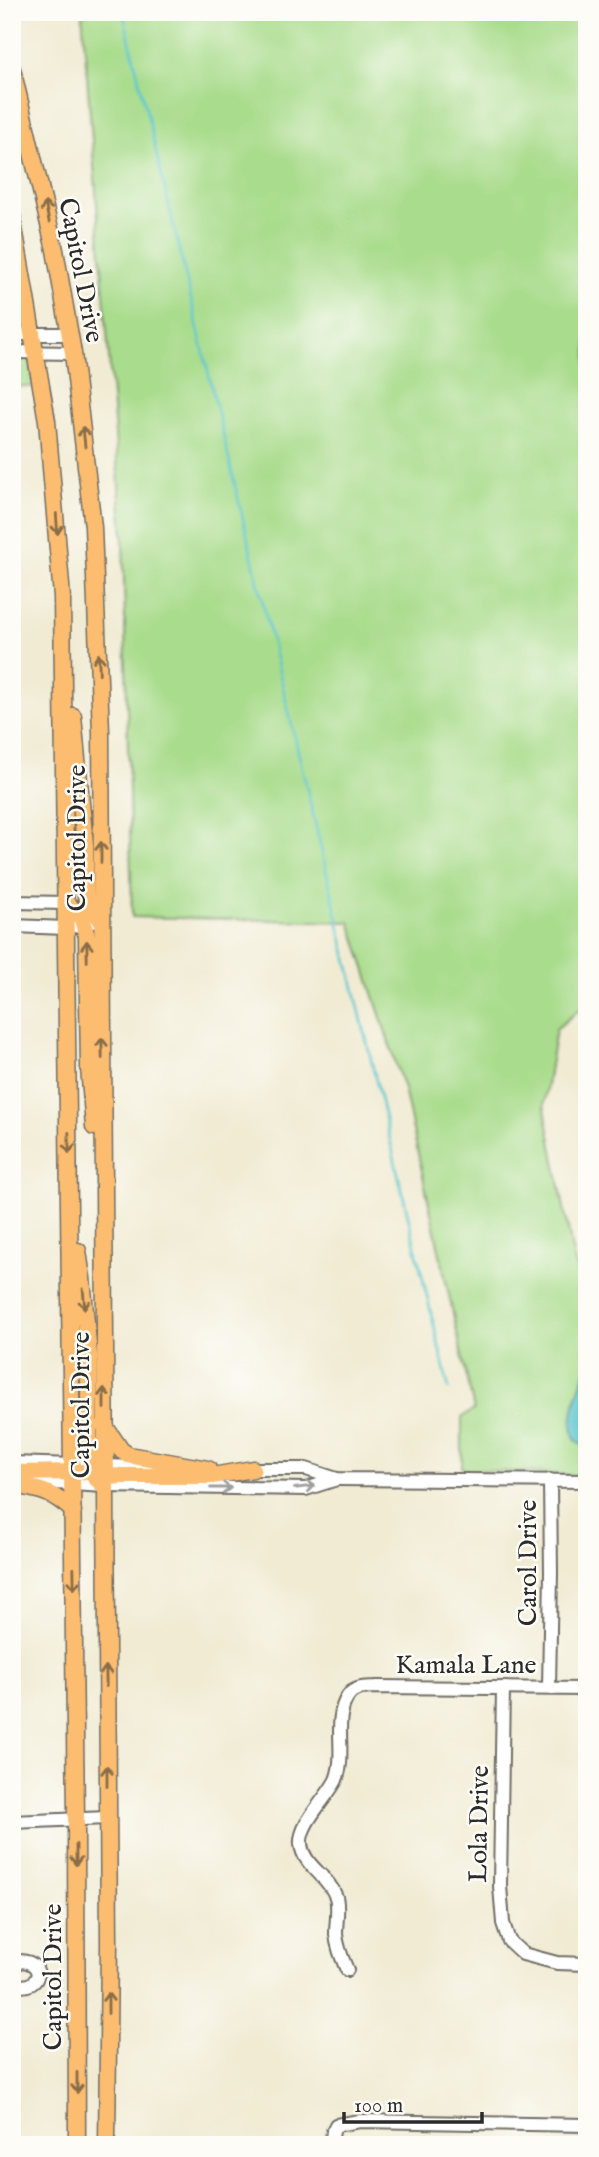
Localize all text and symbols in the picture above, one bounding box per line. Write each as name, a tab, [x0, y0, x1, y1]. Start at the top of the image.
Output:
street label: Capitol Drive	[50, 195, 111, 346]
one-way arrow	[40, 201, 53, 224]
one-way arrow	[77, 426, 90, 448]
one-way arrow	[51, 512, 64, 535]
one-way arrow	[92, 652, 105, 675]
street label: Capitol Drive	[61, 765, 94, 911]
one-way arrow	[94, 840, 108, 863]
one-way arrow	[80, 940, 94, 963]
one-way arrow	[95, 1036, 109, 1059]
one-way arrow	[62, 1131, 76, 1154]
one-way arrow	[78, 1287, 91, 1310]
street label: Capitol Drive	[65, 1332, 98, 1478]
one-way arrow	[97, 1386, 111, 1409]
one-way arrow	[293, 1480, 316, 1493]
one-way arrow	[210, 1481, 233, 1495]
street label: Carol Drive	[512, 1500, 545, 1626]
one-way arrow	[67, 1567, 81, 1590]
street label: Kamala Lane	[396, 1649, 537, 1682]
one-way arrow	[99, 1665, 113, 1688]
one-way arrow	[100, 1764, 113, 1787]
street label: Lola Drive	[462, 1765, 497, 1883]
one-way arrow	[69, 1844, 83, 1867]
street label: Capitol Drive	[37, 1904, 70, 2050]
one-way arrow	[101, 1992, 115, 2015]
one-way arrow	[70, 2071, 84, 2094]
scale bar	[344, 2080, 482, 2124]
text: 100 m	[354, 2093, 403, 2120]

